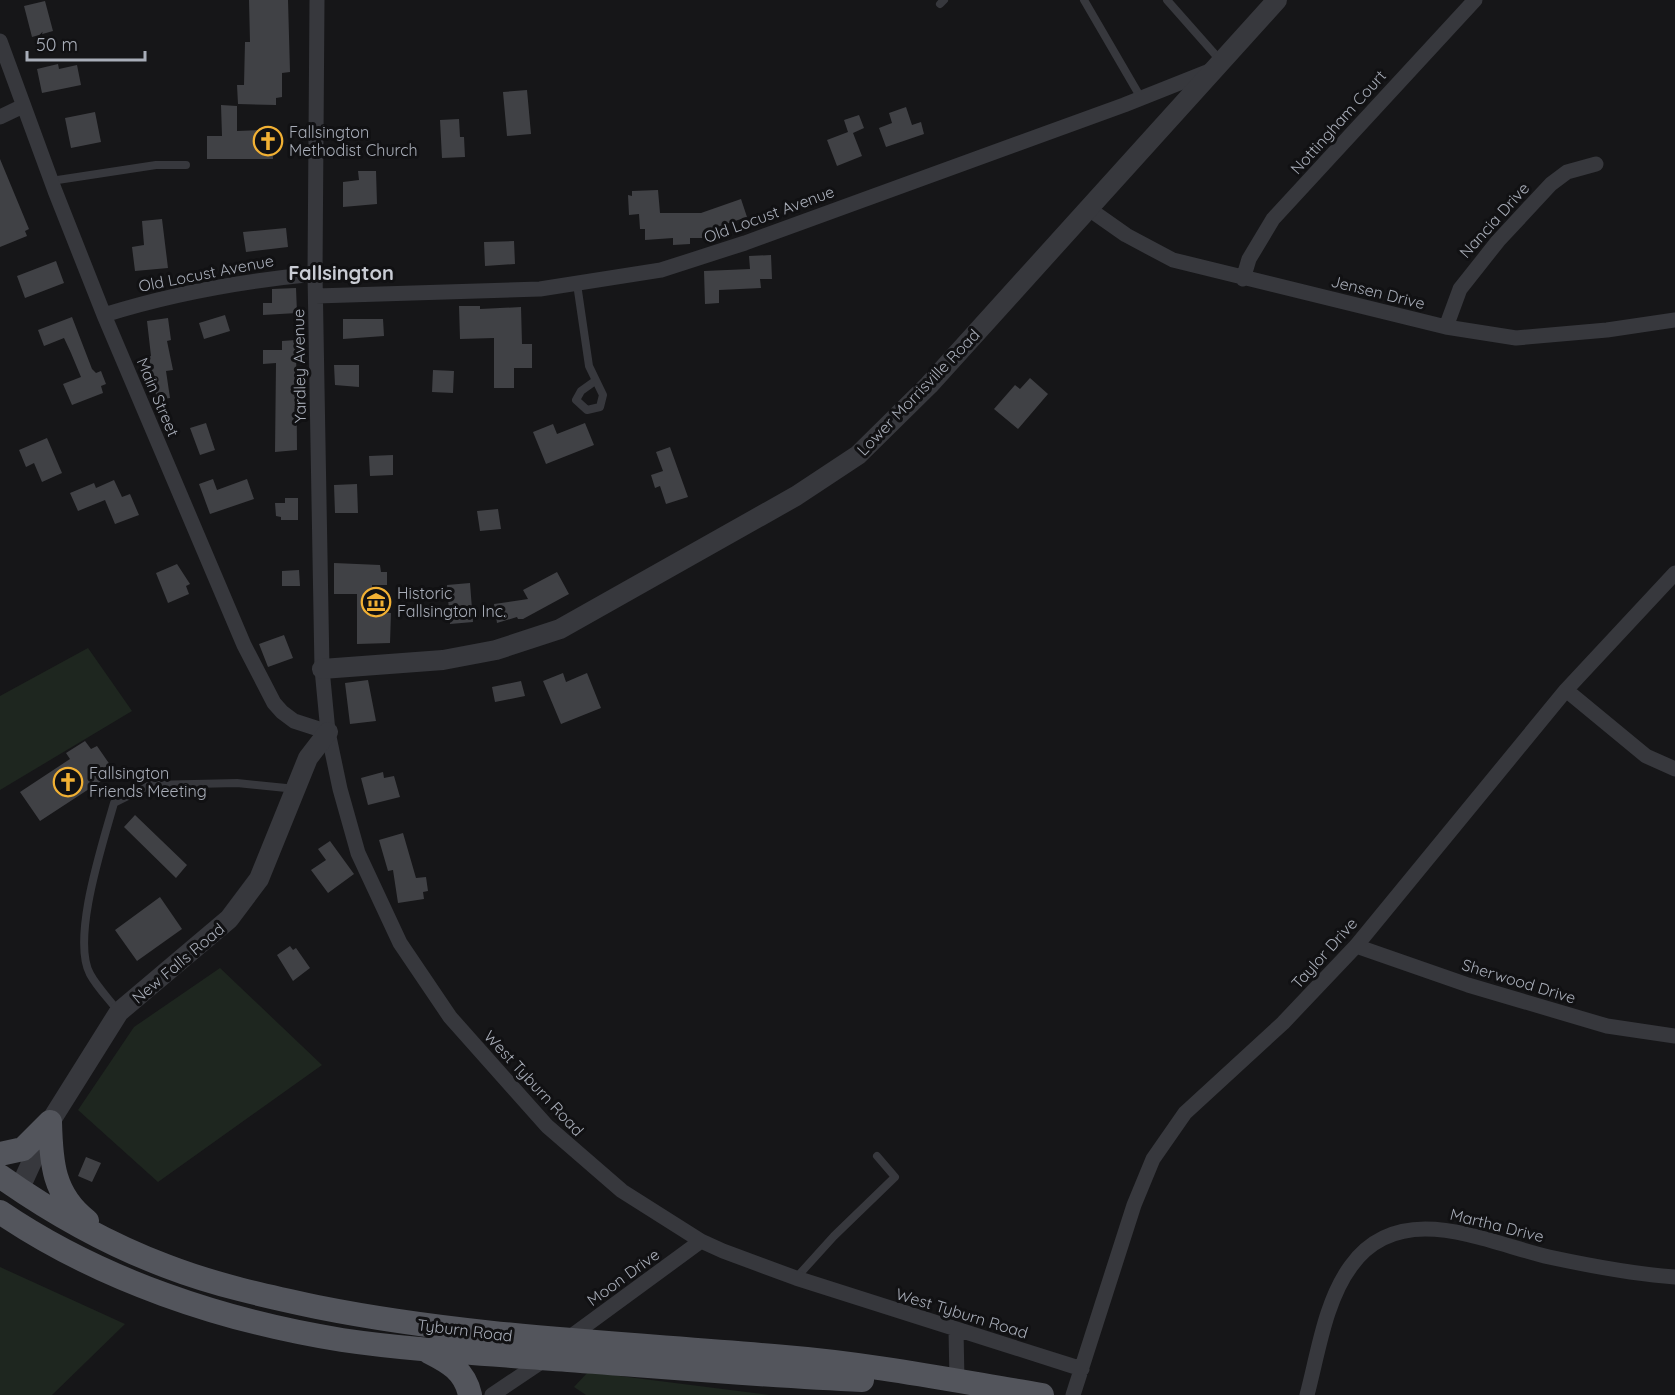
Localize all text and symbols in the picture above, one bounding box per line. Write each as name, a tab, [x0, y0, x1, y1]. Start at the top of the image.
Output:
scale bar	[27, 24, 146, 62]
text: 50 m	[36, 33, 78, 56]
street label: Nottingham Court	[1286, 66, 1390, 178]
place label: Fallsington Methodist Church	[289, 122, 418, 160]
church icon: Fallsington Methodist Church	[252, 125, 284, 157]
street label: Nancia Drive	[1455, 178, 1533, 262]
street label: Old Locust Avenue	[701, 181, 837, 247]
street label: Old Locust Avenue	[137, 250, 275, 296]
district label: Fallsington	[288, 260, 394, 285]
street label: Jensen Drive	[1329, 271, 1427, 313]
street label: Yardley Avenue	[288, 309, 310, 423]
street label: Lower Morrisville Road	[852, 325, 984, 459]
street label: Main Street	[132, 355, 184, 439]
place label: Historic Fallsington Inc.	[397, 583, 506, 621]
museum icon: Historic Fallsington Inc.	[360, 586, 392, 618]
place label: Fallsington Friends Meeting	[89, 763, 207, 801]
church icon: Fallsington Friends Meeting	[52, 766, 84, 798]
street label: Taylor Drive	[1287, 913, 1361, 993]
street label: New Falls Road	[128, 919, 228, 1007]
street label: Sherwood Drive	[1460, 954, 1578, 1008]
street label: West Tyburn Road	[480, 1026, 588, 1140]
street label: Martha Drive	[1448, 1204, 1546, 1246]
street label: Moon Drive	[583, 1244, 663, 1310]
street label: West Tyburn Road	[894, 1283, 1030, 1343]
street label: Tyburn Road	[416, 1314, 514, 1346]

